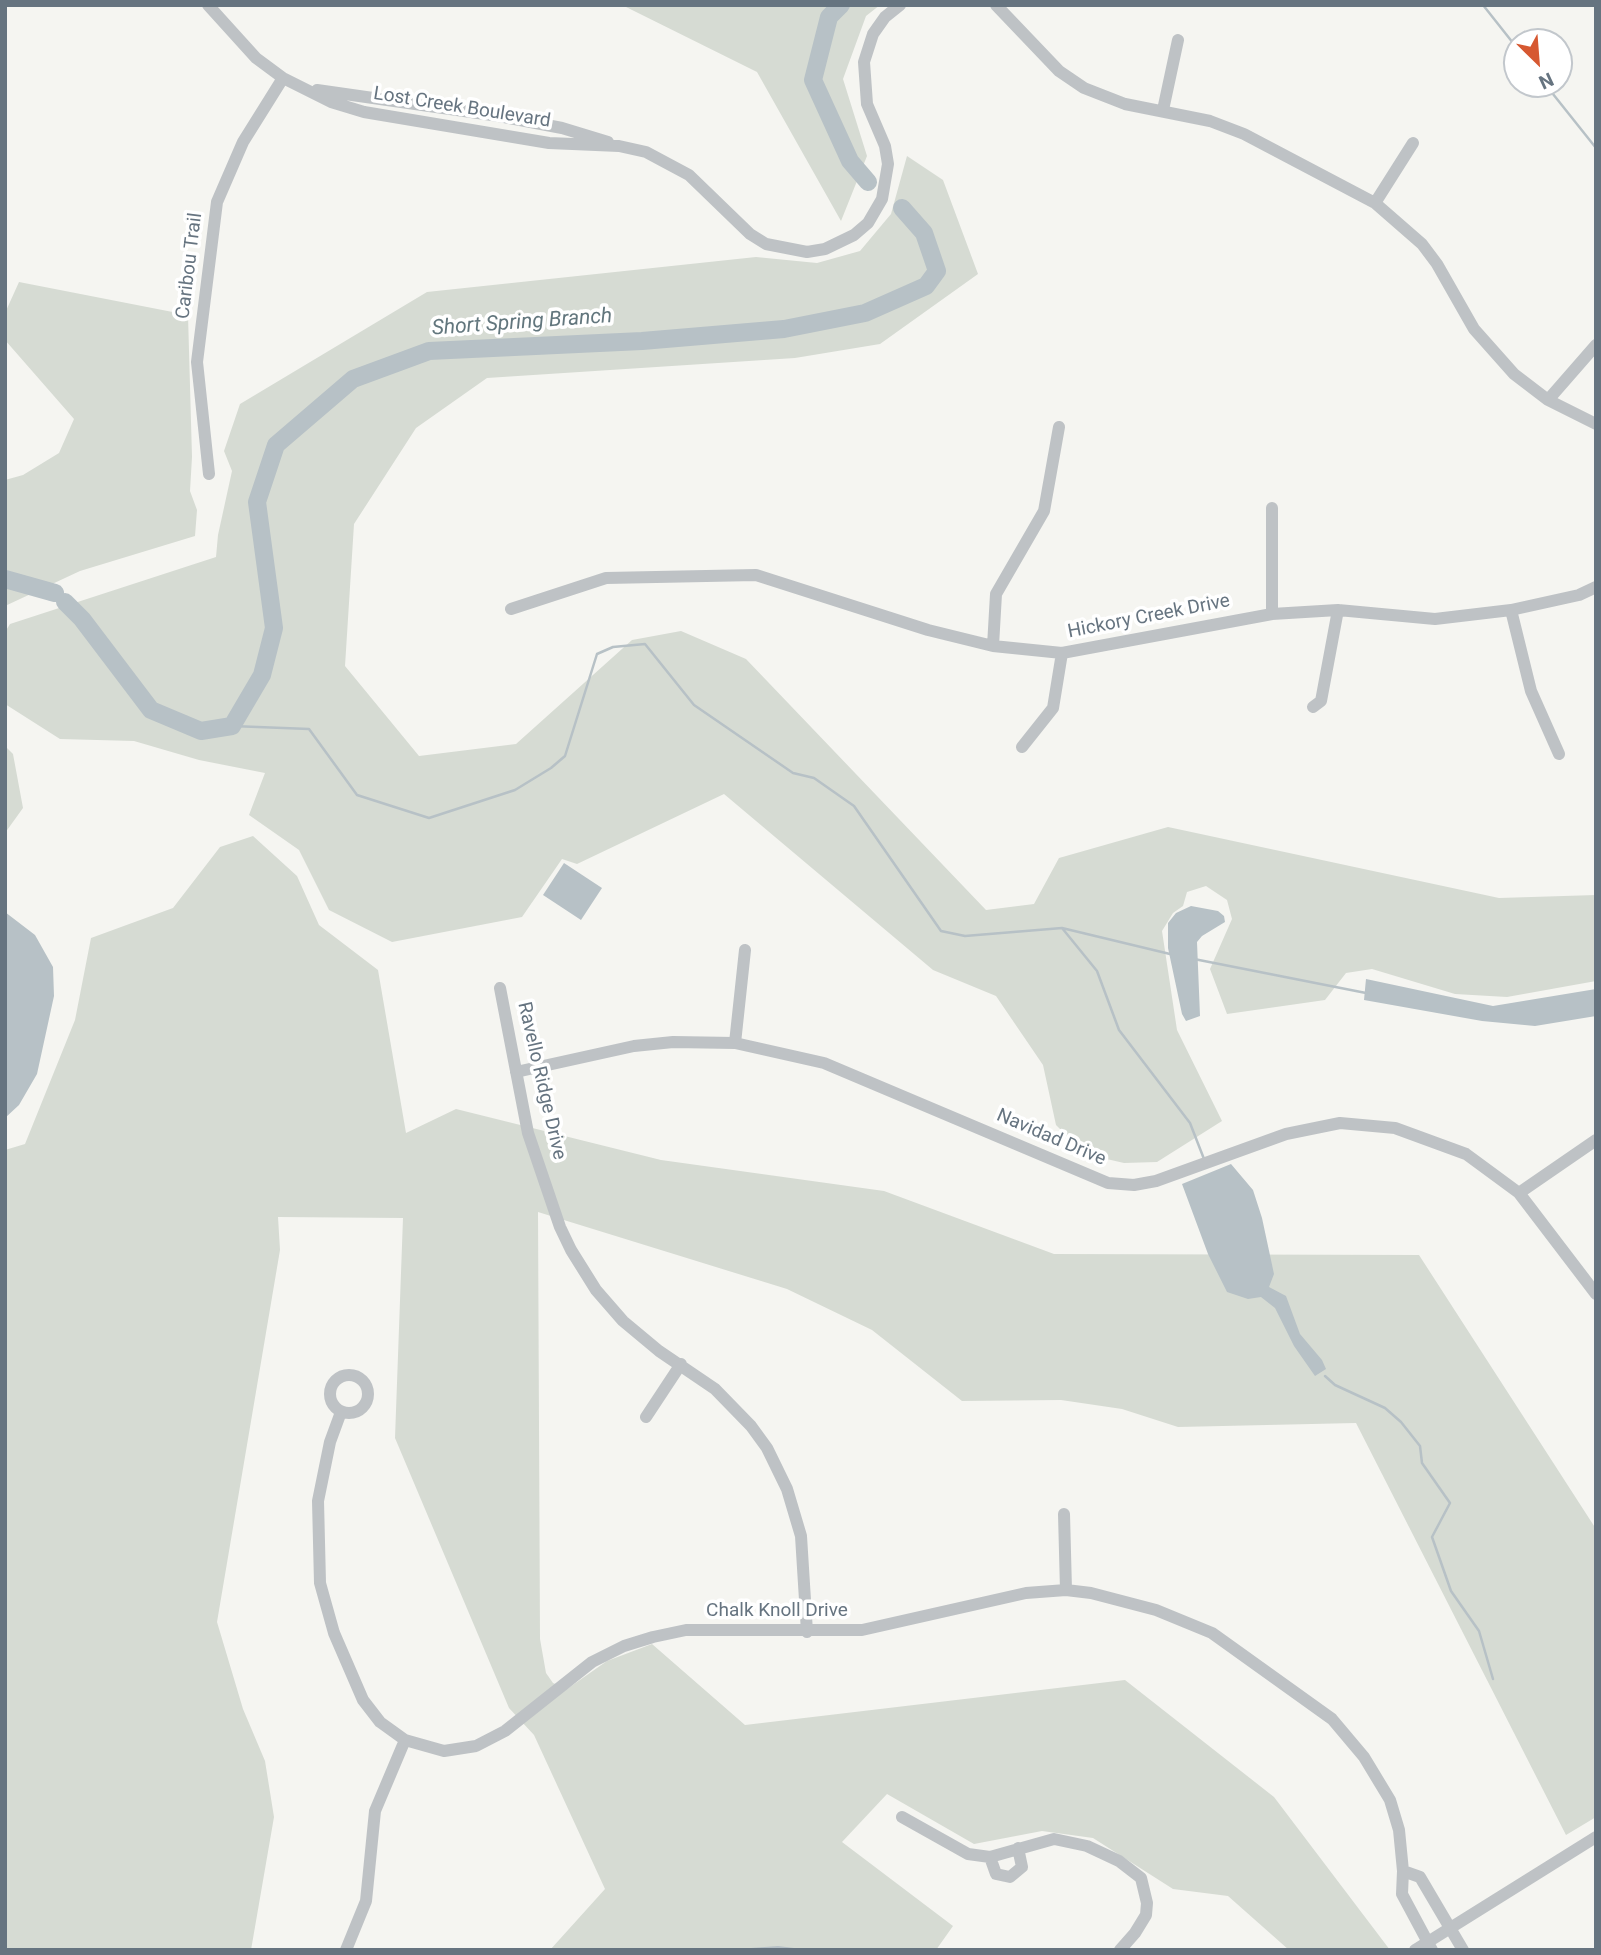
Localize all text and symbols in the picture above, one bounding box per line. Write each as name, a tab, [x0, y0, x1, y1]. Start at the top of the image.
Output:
north arrow	[1503, 28, 1573, 98]
text: N	[1535, 67, 1557, 94]
street label: Lost Creek Boulevard	[372, 83, 552, 133]
street label: Caribou Trail	[172, 212, 208, 320]
water label: Short Spring Branch	[431, 304, 613, 342]
street label: Hickory Creek Drive	[1066, 590, 1232, 644]
street label: Ravello Ridge Drive	[512, 1000, 570, 1162]
street label: Navidad Drive	[993, 1105, 1109, 1171]
street label: Chalk Knoll Drive	[706, 1600, 848, 1622]

